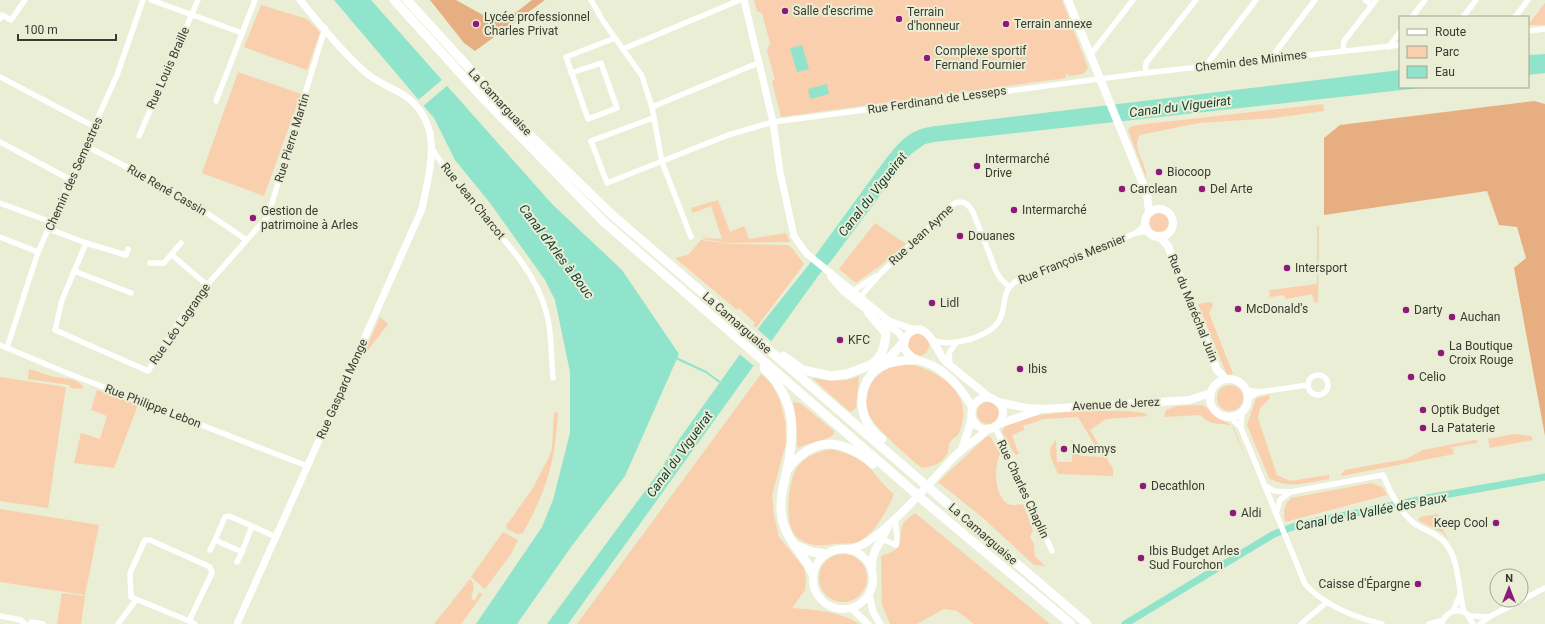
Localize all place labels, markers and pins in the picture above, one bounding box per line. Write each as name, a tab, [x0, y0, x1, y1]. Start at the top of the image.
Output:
place label: Salle d'escrime	[793, 4, 873, 18]
place label: Terrain d'honneur	[907, 5, 960, 33]
marker: Salle d'escrime	[780, 6, 790, 16]
place label: Lycée professionnel Charles Privat	[484, 10, 590, 38]
marker: Terrain d'honneur	[894, 14, 904, 24]
place label: Terrain annexe	[1014, 17, 1092, 31]
marker: Lycée professionnel Charles Privat	[471, 19, 481, 29]
marker: Terrain annexe	[1001, 19, 1011, 29]
place label: Complexe sportif Fernand Fournier	[935, 44, 1027, 72]
marker: Complexe sportif Fernand Fournier	[922, 53, 932, 63]
place label: Intermarché Drive	[985, 152, 1050, 180]
marker: Intermarché Drive	[972, 161, 982, 171]
place label: Biocoop	[1167, 165, 1211, 179]
marker: Biocoop	[1154, 167, 1164, 177]
place label: Carclean	[1130, 182, 1177, 196]
place label: Del Arte	[1210, 182, 1253, 196]
marker: Carclean	[1117, 184, 1127, 194]
marker: Del Arte	[1197, 184, 1207, 194]
place label: Intermarché	[1022, 203, 1087, 217]
place label: Gestion de patrimoine à Arles	[261, 204, 358, 232]
marker: Intermarché	[1009, 205, 1019, 215]
marker: Gestion de patrimoine à Arles	[248, 213, 258, 223]
place label: Douanes	[968, 229, 1015, 243]
marker: Douanes	[955, 231, 965, 241]
place label: Intersport	[1295, 261, 1347, 275]
marker: Intersport	[1282, 263, 1292, 273]
place label: Lidl	[940, 296, 959, 310]
marker: Lidl	[927, 298, 937, 308]
place label: McDonald's	[1246, 302, 1308, 316]
place label: Darty	[1414, 303, 1443, 317]
marker: McDonald's	[1233, 304, 1243, 314]
marker: Darty	[1401, 305, 1411, 315]
place label: Auchan	[1460, 310, 1500, 324]
marker: Auchan	[1447, 312, 1457, 322]
place label: KFC	[848, 333, 870, 347]
marker: KFC	[835, 335, 845, 345]
place label: La Boutique Croix Rouge	[1449, 339, 1513, 367]
marker: La Boutique Croix Rouge	[1436, 348, 1446, 358]
place label: Ibis	[1028, 362, 1047, 376]
marker: Ibis	[1015, 364, 1025, 374]
place label: Celio	[1419, 370, 1446, 384]
marker: Celio	[1406, 372, 1416, 382]
place label: Optik Budget	[1431, 403, 1500, 417]
marker: Optik Budget	[1418, 405, 1428, 415]
place label: La Pataterie	[1431, 421, 1495, 435]
marker: La Pataterie	[1418, 423, 1428, 433]
place label: Noemys	[1072, 442, 1116, 456]
marker: Noemys	[1059, 444, 1069, 454]
place label: Decathlon	[1151, 479, 1205, 493]
marker: Decathlon	[1138, 481, 1148, 491]
place label: Aldi	[1241, 506, 1262, 520]
marker: Aldi	[1228, 508, 1238, 518]
place label: Keep Cool	[1434, 516, 1488, 530]
marker: Keep Cool	[1491, 518, 1501, 528]
place label: Ibis Budget Arles Sud Fourchon	[1149, 544, 1239, 572]
marker: Ibis Budget Arles Sud Fourchon	[1136, 553, 1146, 563]
place label: Caisse d'Épargne	[1318, 576, 1410, 591]
marker: Caisse d'Épargne	[1413, 579, 1423, 589]

